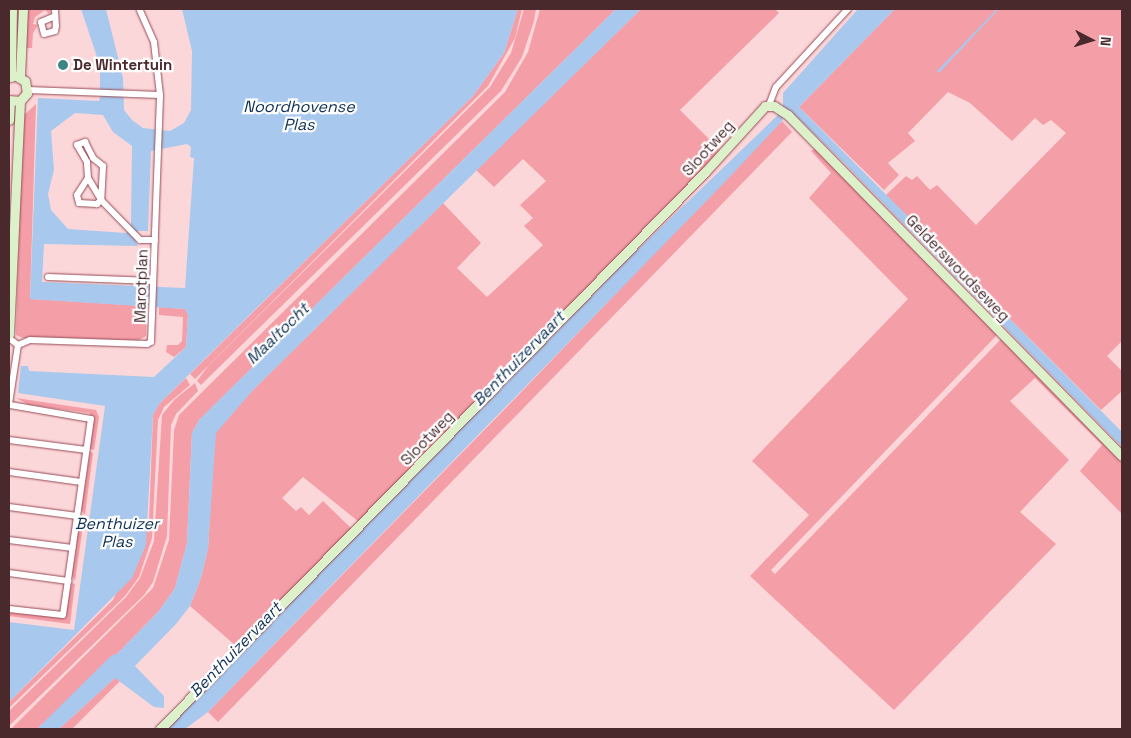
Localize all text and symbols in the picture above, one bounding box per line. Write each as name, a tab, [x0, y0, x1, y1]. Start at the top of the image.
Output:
north arrow	[1066, 15, 1116, 65]
text: N	[1097, 36, 1115, 47]
place label: De Wintertuin	[73, 56, 172, 74]
marker: De Wintertuin	[57, 59, 69, 71]
water label: Noordhovense Plas	[243, 97, 355, 135]
street label: Slootweg	[678, 117, 738, 179]
street label: Gelderswoudseweg	[902, 211, 1014, 325]
street label: Marotplan	[131, 249, 151, 323]
water label: Maaltocht	[243, 299, 313, 369]
water label: Benthuizervaart	[469, 308, 569, 410]
street label: Slootweg	[397, 407, 457, 469]
water label: Benthuizer Plas	[75, 514, 159, 552]
water label: Benthuizervaart	[186, 599, 286, 701]

